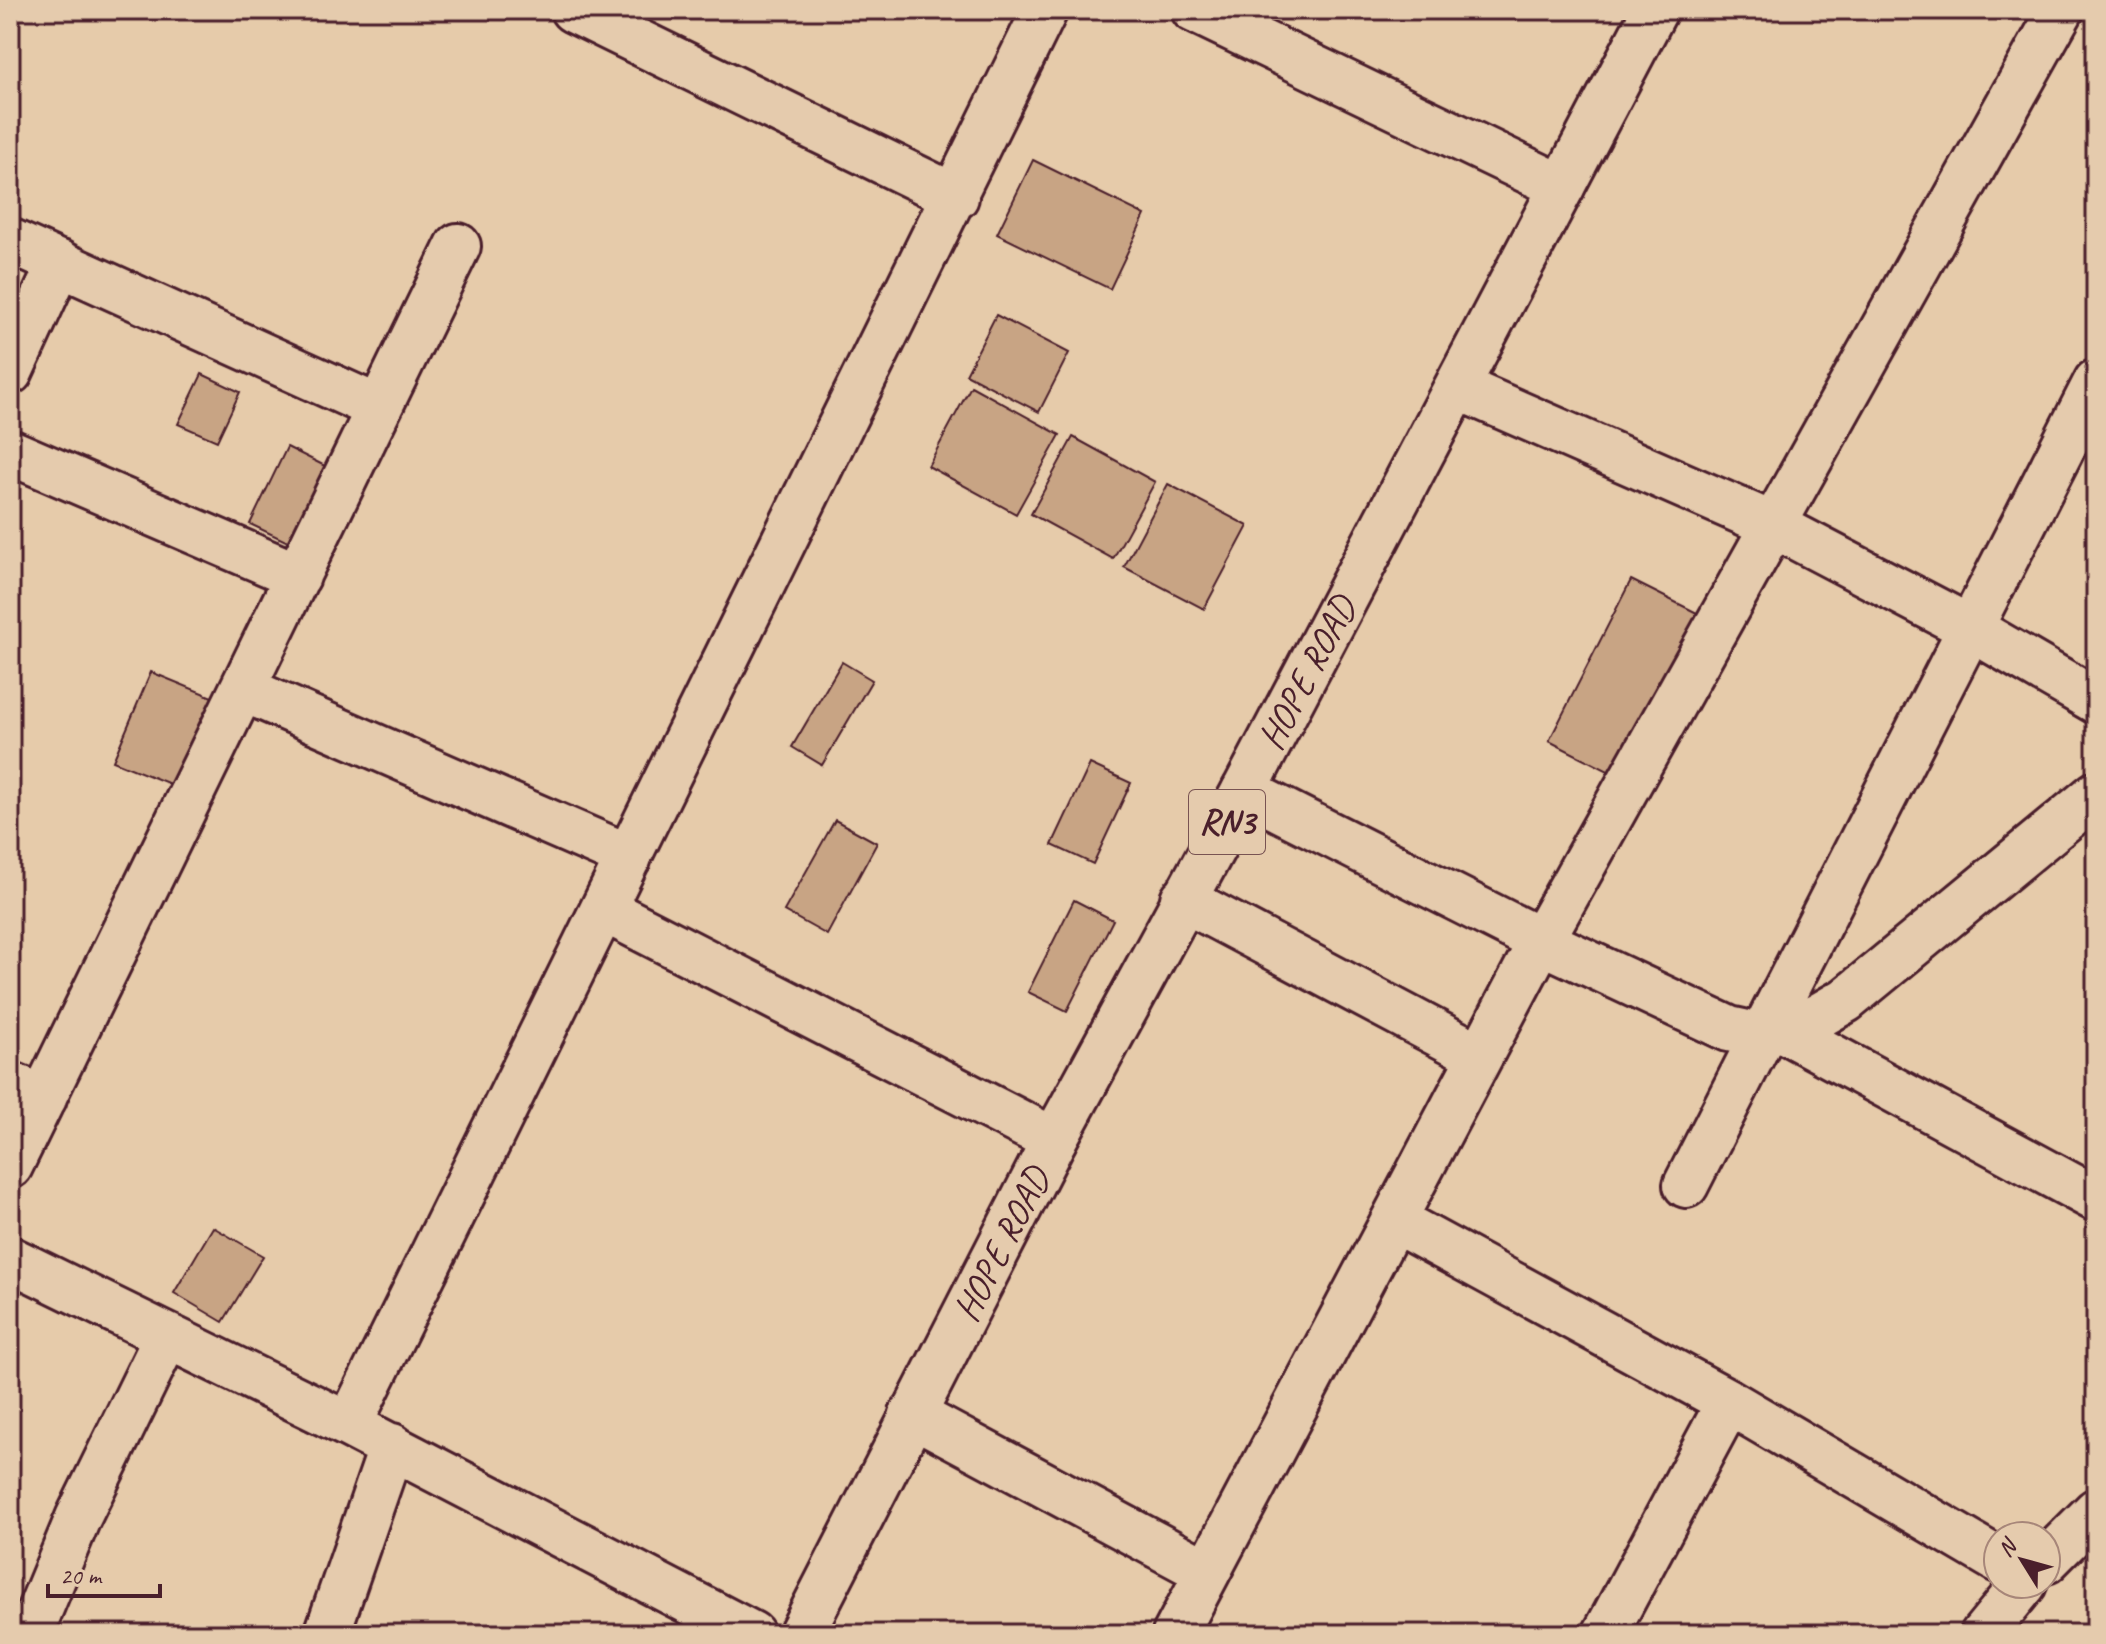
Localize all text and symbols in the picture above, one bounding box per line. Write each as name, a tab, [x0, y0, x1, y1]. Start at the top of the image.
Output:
street label: HOPE ROAD	[1247, 586, 1367, 757]
road number: RN3	[1189, 790, 1265, 854]
street label: HOPE ROAD	[942, 1157, 1061, 1329]
north arrow	[1982, 1520, 2062, 1600]
text: N	[1992, 1532, 2024, 1562]
scale bar	[48, 1548, 160, 1598]
text: 20 m	[60, 1561, 103, 1591]

